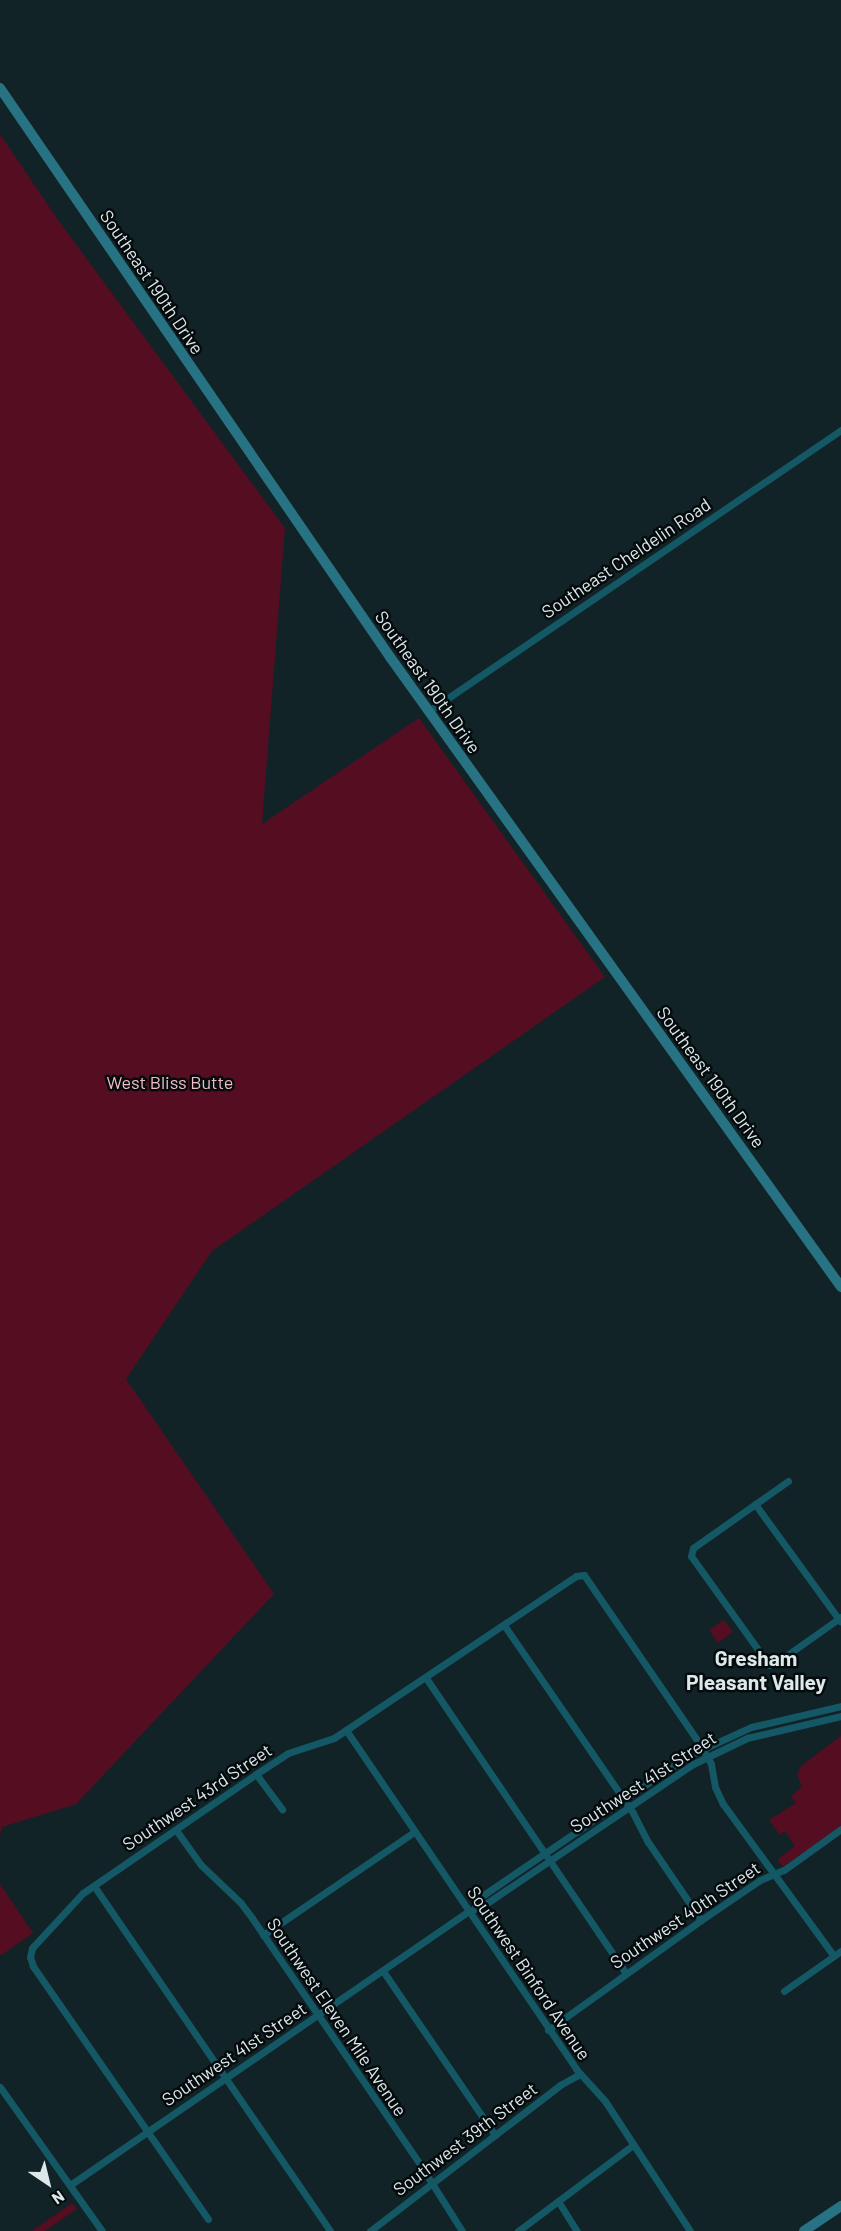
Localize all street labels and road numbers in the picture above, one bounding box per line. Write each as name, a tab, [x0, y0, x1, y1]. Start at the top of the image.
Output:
street label: Southeast 190th Drive	[96, 206, 208, 358]
street label: Southeast Cheldelin Road	[537, 493, 715, 623]
street label: Southeast 190th Drive	[371, 606, 485, 758]
street label: Southeast 190th Drive	[652, 1002, 770, 1152]
street label: Southwest 41st Street	[566, 1727, 720, 1837]
street label: Southwest 43rd Street	[118, 1739, 276, 1855]
street label: Southwest 40th Street	[606, 1857, 764, 1973]
street label: Southwest Binford Avenue	[463, 1882, 595, 2064]
street label: Southwest Eleven Mile Avenue	[262, 1914, 412, 2120]
street label: Southwest 41st Street	[158, 1998, 310, 2110]
street label: Southwest 39th Street	[389, 2078, 541, 2200]

